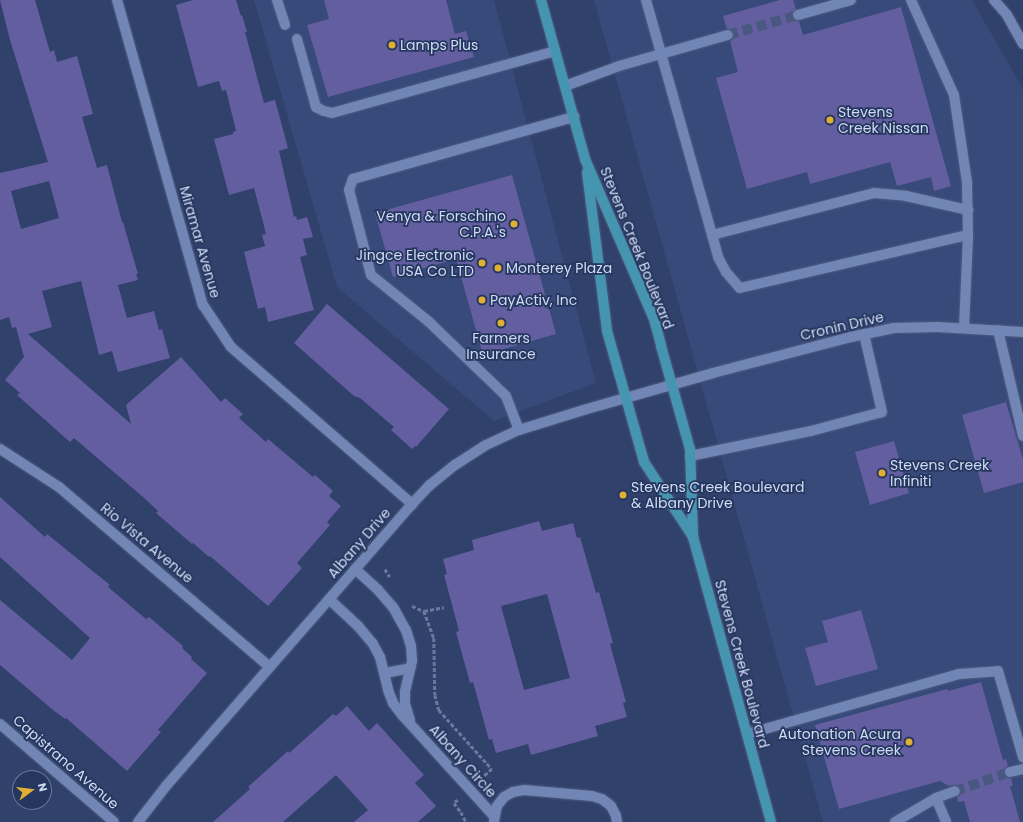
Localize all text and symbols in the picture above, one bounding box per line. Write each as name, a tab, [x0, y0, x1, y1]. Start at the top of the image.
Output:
place label: Lamps Plus	[400, 37, 478, 53]
marker: Lamps Plus	[387, 40, 397, 50]
place label: Stevens Creek Nissan	[838, 104, 929, 136]
marker: Stevens Creek Nissan	[825, 115, 835, 125]
street label: Stevens Creek Boulevard	[597, 164, 677, 332]
street label: Miramar Avenue	[176, 184, 224, 300]
place label: Venya & Forschino C.P.A.'s	[376, 208, 506, 240]
marker: Venya & Forschino C.P.A.'s	[509, 219, 519, 229]
place label: Jingce Electronic USA Co LTD	[356, 247, 474, 280]
marker: Jingce Electronic USA Co LTD	[477, 258, 487, 268]
place label: Monterey Plaza	[506, 260, 612, 276]
marker: Monterey Plaza	[493, 263, 503, 273]
place label: PayActiv, Inc	[490, 292, 577, 308]
marker: PayActiv, Inc	[477, 295, 487, 305]
street label: Cronin Drive	[799, 308, 885, 344]
marker: Farmers Insurance	[496, 318, 506, 328]
place label: Farmers Insurance	[466, 330, 536, 362]
place label: Stevens Creek Infiniti	[890, 457, 989, 490]
marker: Stevens Creek Infiniti	[877, 468, 887, 478]
place label: Stevens Creek Boulevard & Albany Drive	[631, 479, 805, 512]
marker: Stevens Creek Boulevard & Albany Drive	[618, 490, 628, 500]
street label: Rio Vista Avenue	[97, 499, 197, 587]
street label: Albany Drive	[324, 504, 394, 582]
street label: Stevens Creek Boulevard	[711, 578, 773, 750]
street label: Capistrano Avenue	[10, 712, 122, 812]
street label: Albany Circle	[426, 721, 500, 801]
place label: Autonation Acura Stevens Creek	[778, 726, 901, 758]
marker: Autonation Acura Stevens Creek	[904, 737, 914, 747]
north arrow	[12, 770, 52, 810]
text: N	[34, 781, 51, 793]

